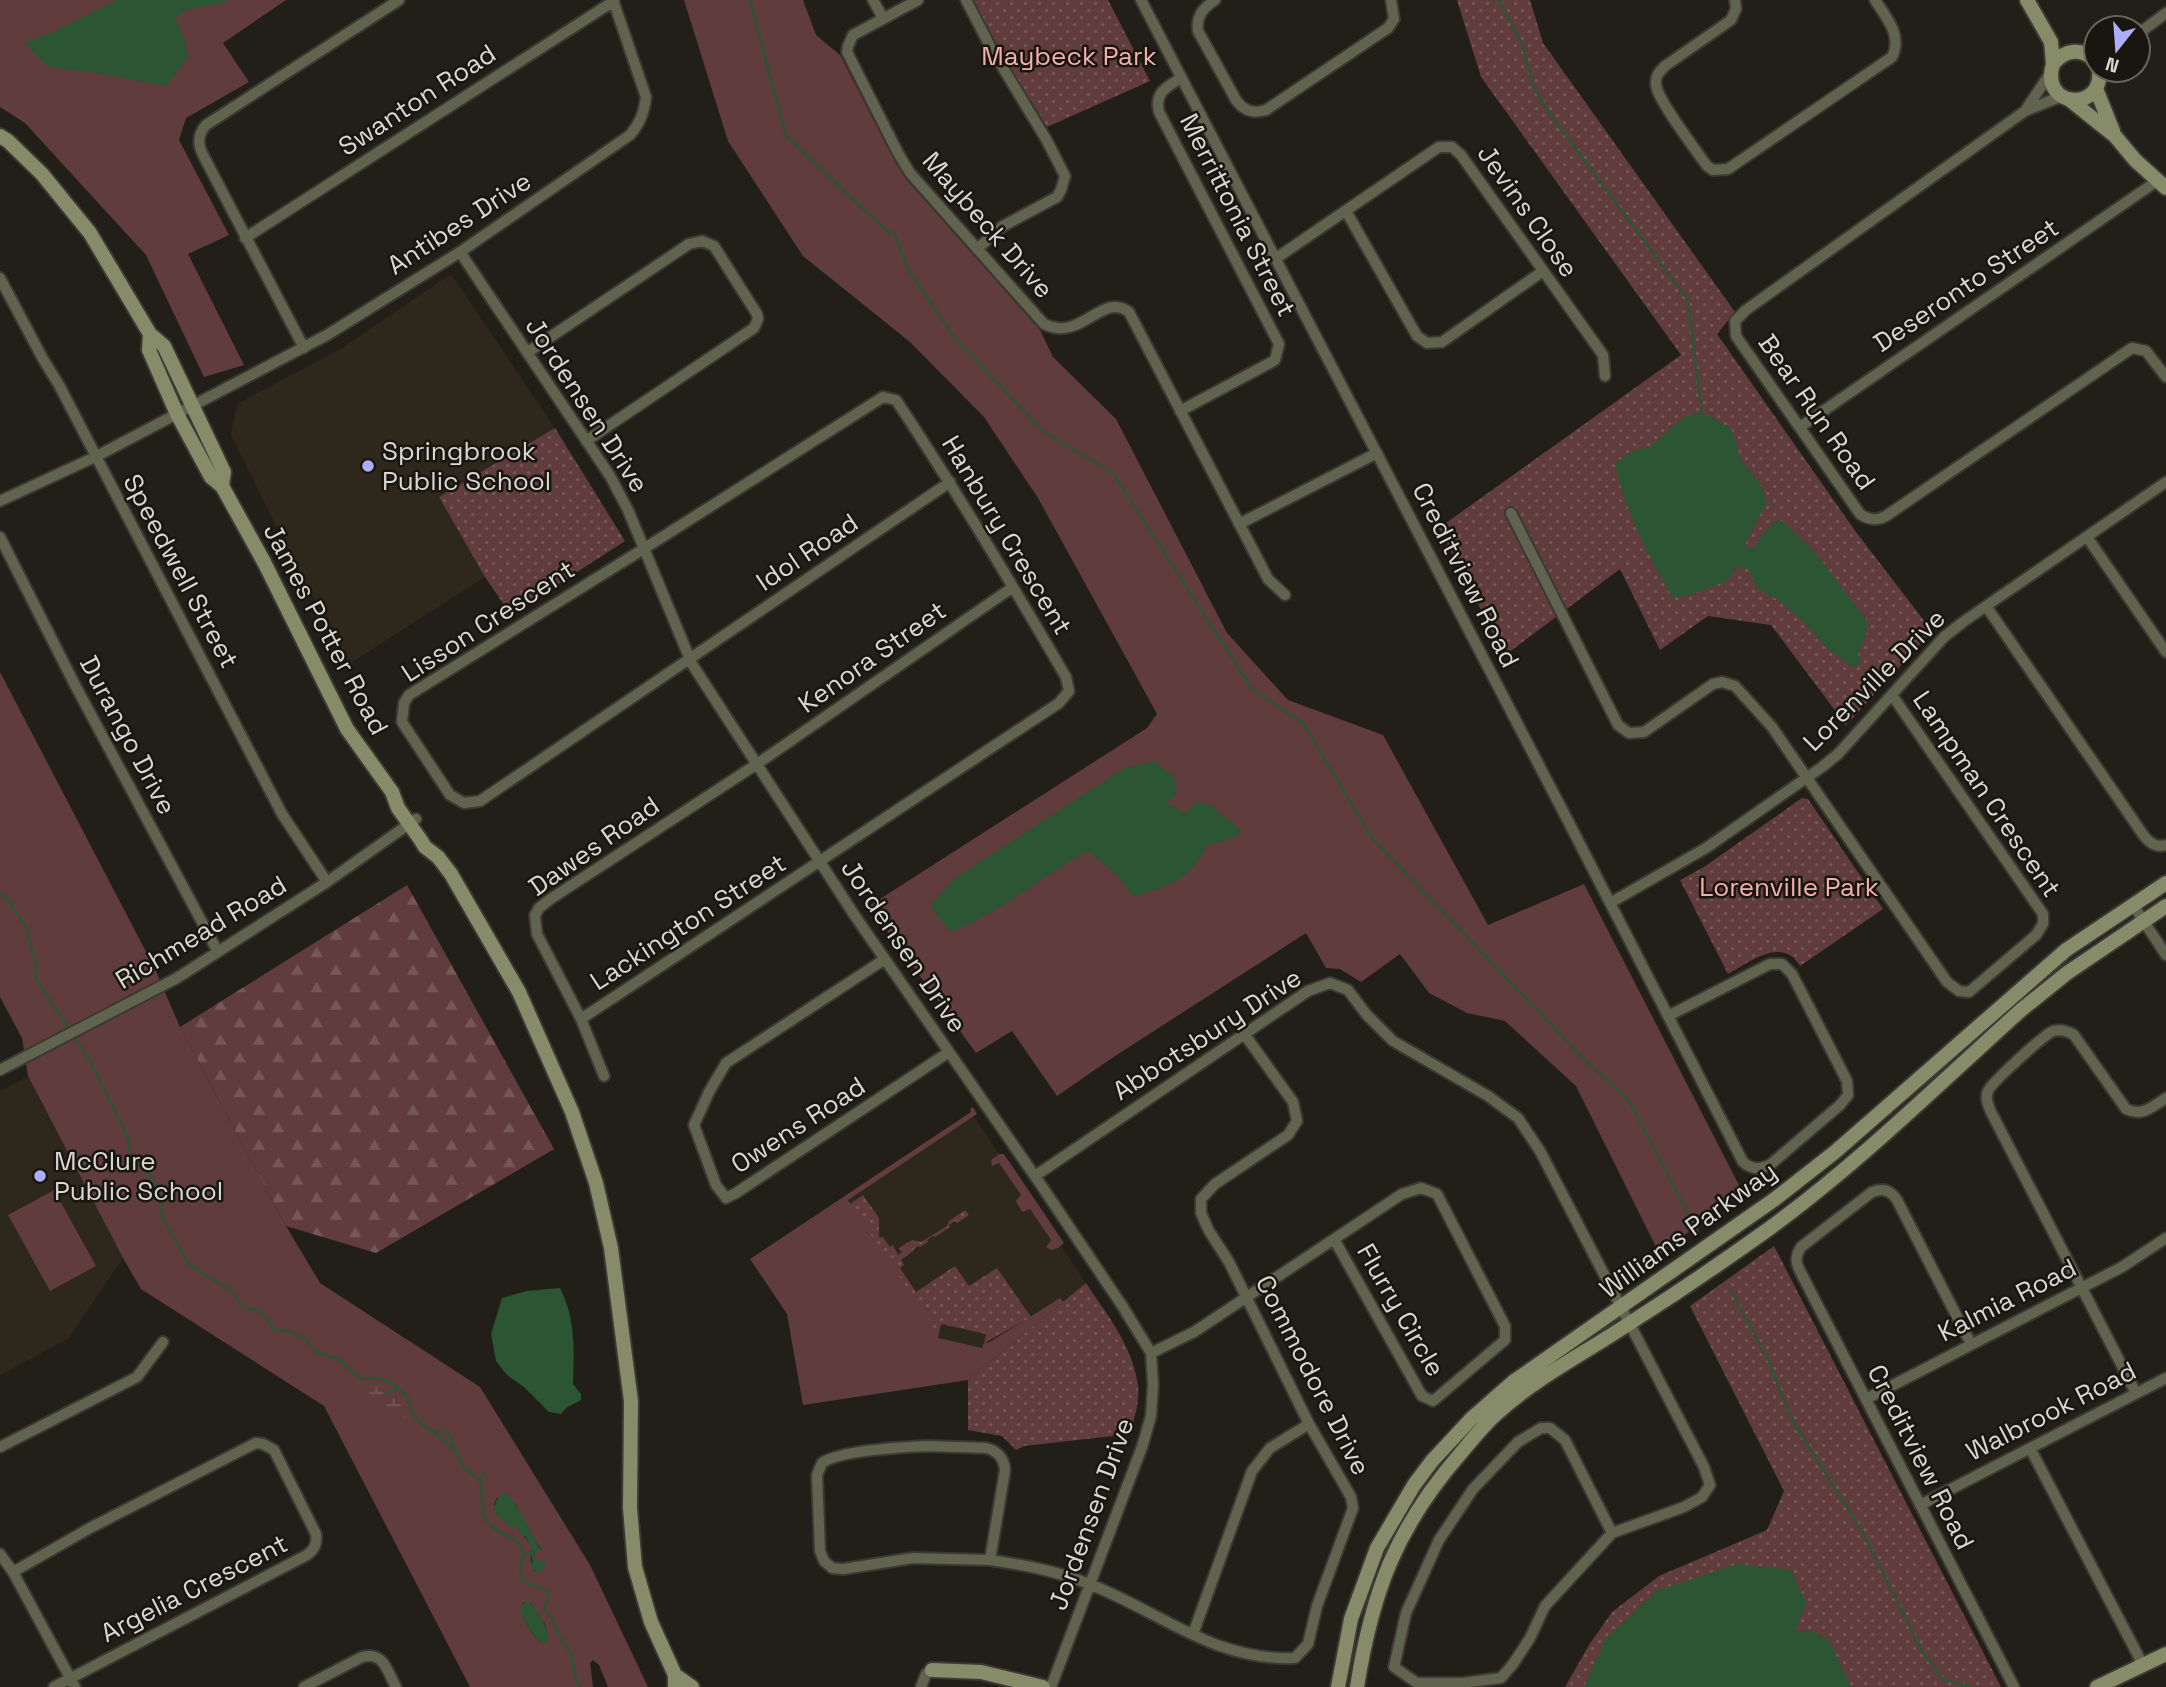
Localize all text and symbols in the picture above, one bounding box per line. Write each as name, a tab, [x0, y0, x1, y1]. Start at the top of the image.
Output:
north arrow	[2082, 14, 2152, 84]
street label: Swanton Road	[332, 36, 502, 164]
park label: Maybeck Park	[981, 39, 1157, 73]
text: N	[2102, 51, 2122, 79]
street label: Merrittonia Street	[1172, 108, 1304, 322]
street label: Jevins Close	[1470, 138, 1586, 284]
street label: Maybeck Drive	[915, 145, 1061, 305]
street label: Antibes Drive	[381, 164, 537, 282]
street label: Deseronto Street	[1867, 210, 2065, 360]
street label: Jordensen Drive	[518, 311, 656, 499]
street label: Bear Run Road	[1751, 327, 1883, 497]
street label: Hanbury Crescent	[934, 429, 1080, 641]
place label: Springbrook Public School	[382, 434, 551, 498]
marker: Springbrook Public School	[360, 458, 376, 474]
street label: Speedwell Street	[116, 468, 246, 674]
street label: Creditview Road	[1405, 477, 1527, 673]
street label: Idol Road	[749, 505, 865, 599]
street label: James Potter Road	[256, 517, 396, 741]
street label: Lisson Crescent	[395, 552, 581, 690]
street label: Kenora Street	[791, 593, 953, 721]
street label: Lorenville Drive	[1796, 602, 1952, 758]
street label: Durango Drive	[72, 650, 184, 820]
street label: Lampman Crescent	[1905, 684, 2069, 904]
street label: Dawes Road	[522, 788, 666, 904]
street label: Lackington Street	[584, 846, 792, 998]
street label: Jordensen Drive	[833, 853, 975, 1039]
street label: Richmead Road	[109, 868, 293, 996]
park label: Lorenville Park	[1699, 870, 1879, 904]
street label: Abbotsbury Drive	[1106, 960, 1308, 1108]
street label: Owens Road	[724, 1069, 872, 1181]
place label: McClure Public School	[54, 1144, 223, 1208]
street label: Williams Parkway	[1593, 1154, 1783, 1306]
marker: McClure Public School	[32, 1168, 48, 1184]
street label: Flurry Circle	[1349, 1237, 1453, 1383]
street label: Kalmia Road	[1932, 1250, 2082, 1350]
street label: Commodore Drive	[1248, 1269, 1378, 1481]
street label: Walbrook Road	[1960, 1354, 2142, 1468]
street label: Creditview Road	[1860, 1359, 1982, 1555]
street label: Jordensen Drive	[1040, 1413, 1142, 1615]
street label: Argelia Crescent	[95, 1526, 293, 1650]

